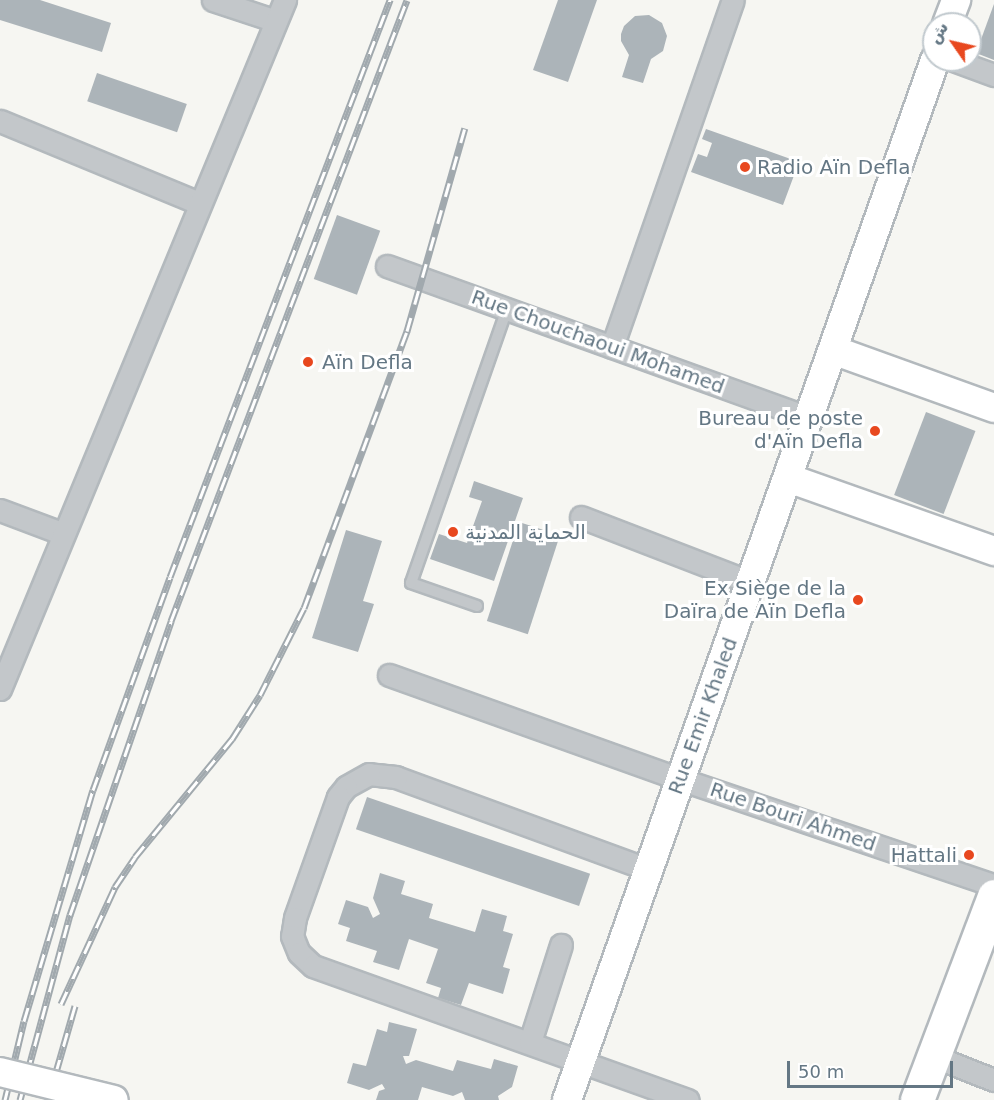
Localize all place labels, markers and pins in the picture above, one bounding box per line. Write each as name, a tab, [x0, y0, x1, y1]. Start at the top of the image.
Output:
place label: Radio Aïn Defla	[757, 155, 910, 179]
marker: Radio Aïn Defla	[738, 160, 752, 174]
place label: Aïn Defla	[322, 350, 413, 374]
marker: Aïn Defla	[299, 353, 317, 371]
place label: Bureau de poste d'Aïn Defla	[698, 407, 863, 454]
marker: Bureau de poste d'Aïn Defla	[868, 424, 882, 438]
place label: الحماية المدنية	[465, 520, 586, 544]
marker: الحماية المدنية	[446, 525, 460, 539]
place label: Ex Siège de la Daïra de Aïn Defla	[664, 576, 846, 623]
marker: Ex Siège de la Daïra de Aïn Defla	[851, 593, 865, 607]
place label: Hattali	[891, 843, 957, 867]
marker: Hattali	[962, 848, 976, 862]

